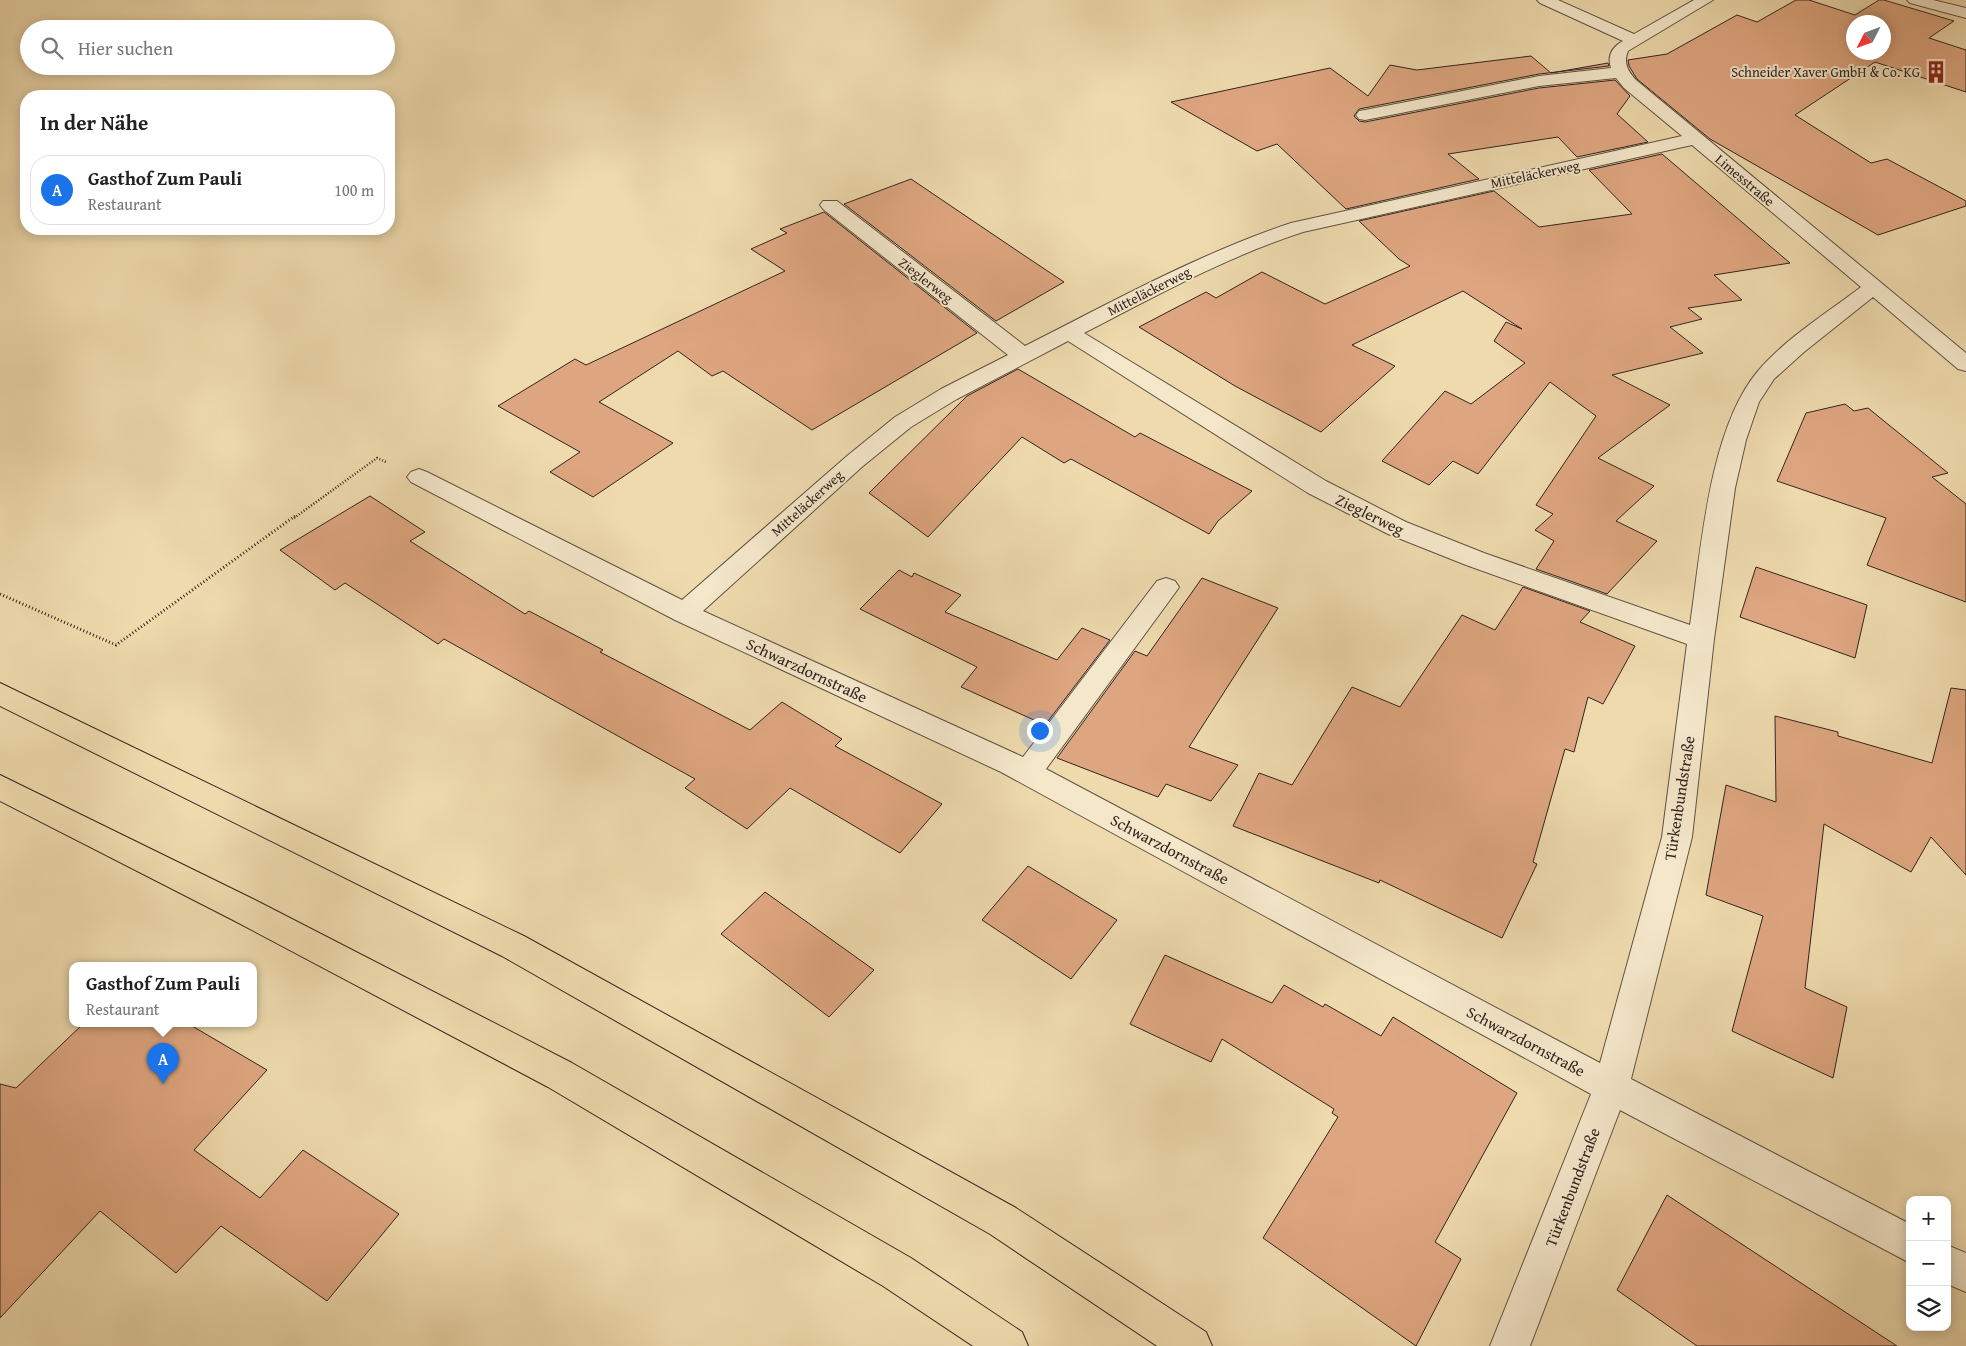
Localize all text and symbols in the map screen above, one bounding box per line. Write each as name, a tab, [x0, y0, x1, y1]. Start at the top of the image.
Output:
north arrow	[1846, 15, 1891, 60]
search box	[20, 20, 395, 75]
icon: search	[38, 34, 66, 62]
text: Hier suchen	[78, 34, 173, 62]
building icon: Schneider Xaver GmbH & Co. KG	[1923, 59, 1949, 85]
place label: Schneider Xaver GmbH & Co. KG	[1731, 62, 1920, 82]
text: In der Nähe	[40, 107, 148, 138]
street label: Limesstraße	[1711, 149, 1779, 211]
street label: Mitteläckerweg	[1489, 155, 1581, 193]
text: Gasthof Zum Pauli	[88, 164, 242, 192]
text: A	[52, 178, 62, 202]
text: 100 m	[334, 178, 374, 202]
text: Restaurant	[88, 192, 162, 216]
street label: Zieglerweg	[894, 252, 958, 308]
street label: Mitteläckerweg	[1104, 261, 1194, 321]
street label: Mitteläckerweg	[767, 465, 847, 541]
street label: Zieglerweg	[1332, 487, 1408, 541]
street label: Schwarzdornstraße	[743, 631, 871, 709]
your location	[1027, 718, 1053, 744]
street label: Türkenbundstraße	[1657, 734, 1701, 862]
street label: Schwarzdornstraße	[1106, 808, 1234, 890]
popup	[69, 962, 257, 1027]
text: Gasthof Zum Pauli	[86, 969, 240, 997]
text: Restaurant	[86, 997, 160, 1021]
street label: Schwarzdornstraße	[1462, 1000, 1590, 1082]
pin: A	[147, 1043, 179, 1084]
street label: Türkenbundstraße	[1538, 1124, 1606, 1250]
map controls	[1906, 1196, 1951, 1331]
button: +	[1906, 1196, 1951, 1241]
button: −	[1906, 1241, 1951, 1286]
button: layers	[1906, 1286, 1951, 1331]

